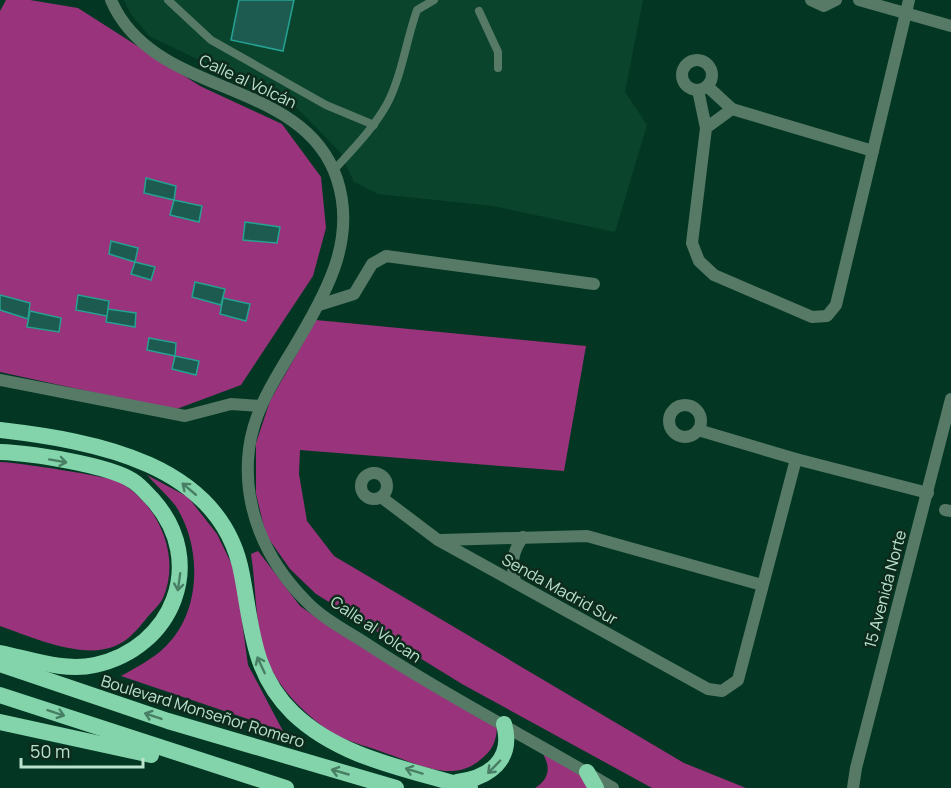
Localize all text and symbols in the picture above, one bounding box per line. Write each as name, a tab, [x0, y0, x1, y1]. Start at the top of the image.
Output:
street label: Calle al Volcán	[196, 49, 300, 113]
one-way arrow	[47, 456, 67, 467]
one-way arrow	[181, 483, 197, 496]
street label: 15 Avenida Norte	[859, 527, 911, 651]
street label: Senda Madrid Sur	[498, 548, 622, 630]
one-way arrow	[173, 571, 184, 591]
street label: Calle al Volcan	[326, 590, 426, 668]
one-way arrow	[254, 656, 266, 674]
street label: Boulevard Monseñor Romero	[98, 669, 308, 753]
one-way arrow	[46, 709, 64, 720]
one-way arrow	[144, 710, 163, 721]
scale bar	[21, 731, 142, 769]
text: 50 m	[30, 739, 70, 763]
one-way arrow	[487, 759, 502, 774]
one-way arrow	[331, 765, 350, 777]
one-way arrow	[405, 765, 424, 776]

